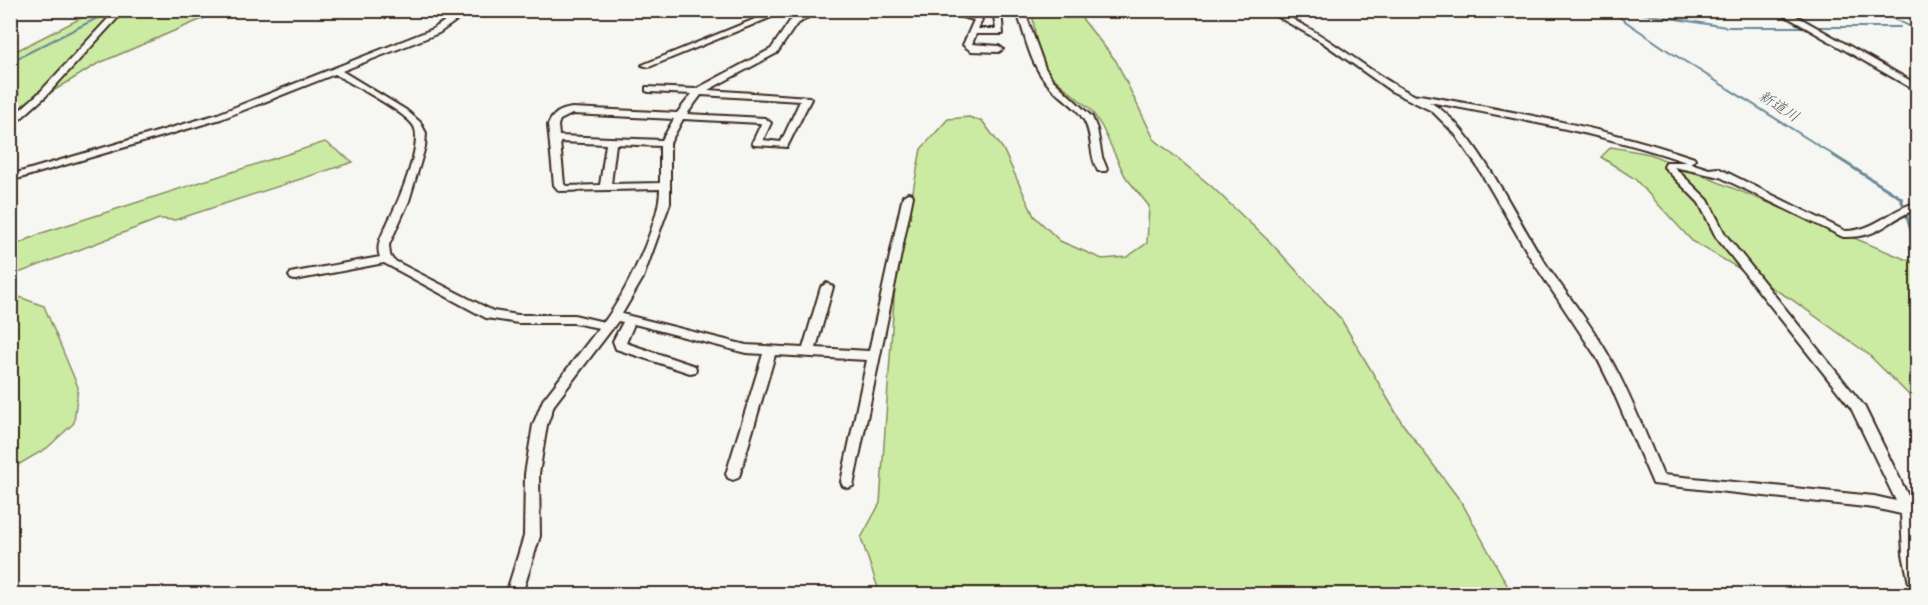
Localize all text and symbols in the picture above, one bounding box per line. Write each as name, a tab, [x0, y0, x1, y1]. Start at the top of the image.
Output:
water label: 新道川	[1755, 85, 1803, 127]

